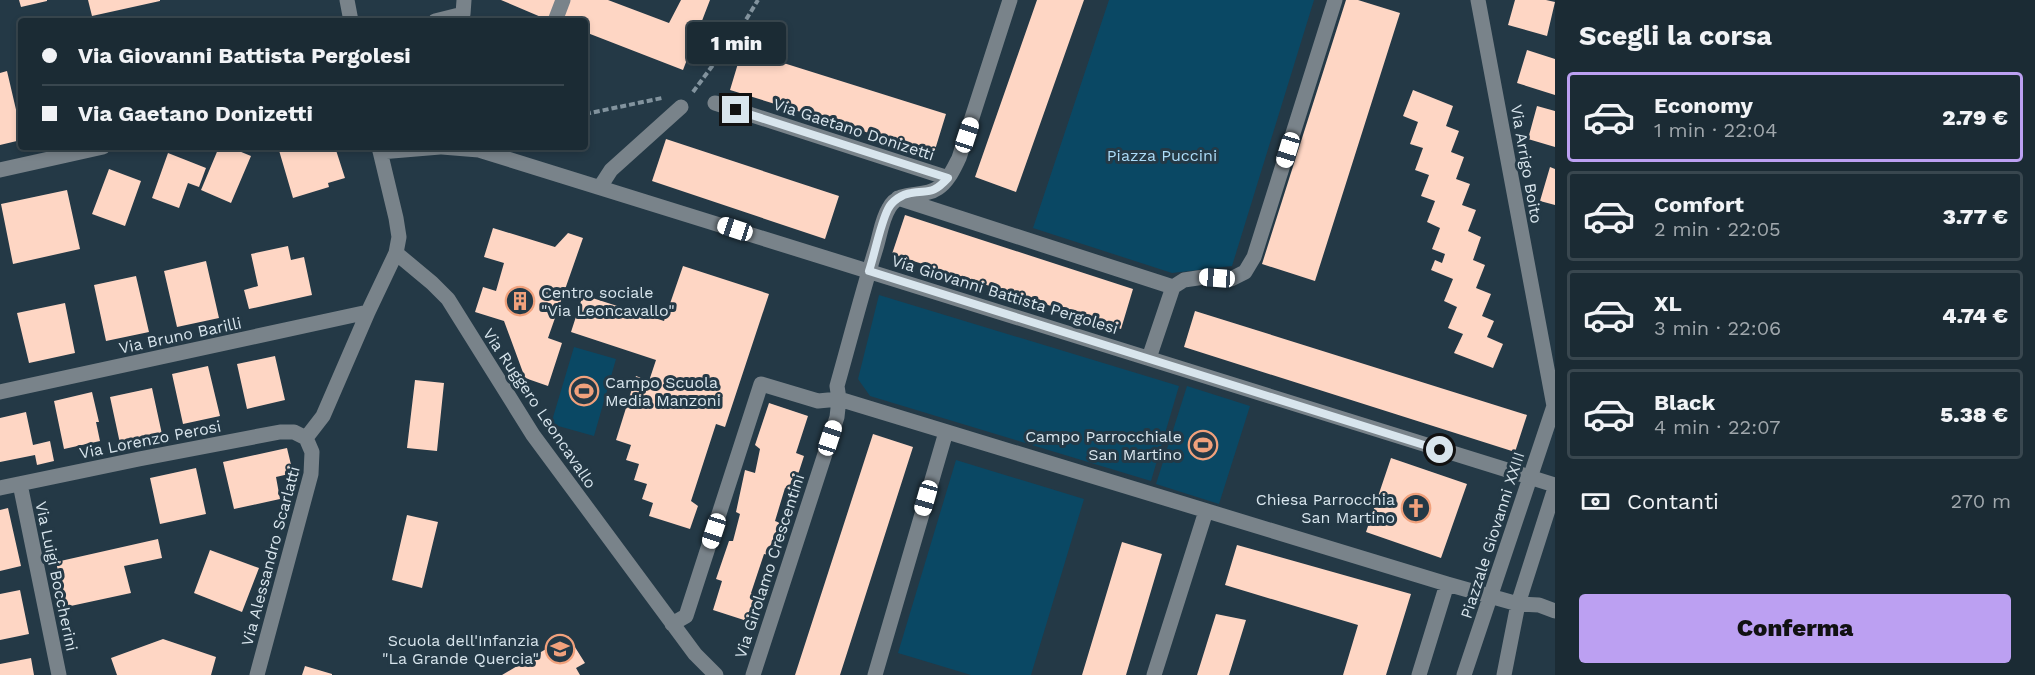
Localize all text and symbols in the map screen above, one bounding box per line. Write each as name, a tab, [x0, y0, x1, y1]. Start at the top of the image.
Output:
text: Scegli la corsa	[1579, 20, 1772, 52]
callout: 1 min	[686, 23, 786, 65]
text: 1 min	[711, 31, 762, 55]
text: Via Giovanni Battista Pergolesi	[78, 43, 411, 68]
icon: car	[1582, 90, 1636, 144]
text: Economy	[1654, 93, 1753, 118]
street label: Via Gaetano Donizetti	[771, 94, 937, 165]
route end	[722, 96, 749, 123]
text: Via Gaetano Donizetti	[78, 101, 313, 126]
street label: Via Arrigo Boito	[1507, 103, 1546, 225]
text: 2.79 €	[1942, 105, 2008, 130]
car	[953, 115, 981, 155]
text: 1 min · 22:04	[1654, 118, 1777, 142]
car	[1274, 130, 1302, 170]
park label: Piazza Puccini	[1107, 146, 1217, 165]
icon: car	[1582, 189, 1636, 243]
text: Comfort	[1654, 192, 1744, 217]
text: 3.77 €	[1943, 204, 2008, 229]
car	[715, 215, 755, 243]
text: 2 min · 22:05	[1654, 217, 1781, 241]
street label: Via Giovanni Battista Pergolesi	[889, 251, 1120, 338]
car	[1198, 268, 1236, 288]
place label: Centro sociale "Via Leoncavallo"	[541, 283, 675, 320]
building icon: Centro sociale "Via Leoncavallo"	[504, 285, 536, 317]
icon: car	[1582, 288, 1636, 342]
text: XL	[1654, 291, 1682, 316]
text: 4.74 €	[1942, 303, 2008, 328]
street label: Via Bruno Barilli	[117, 313, 243, 358]
text: 3 min · 22:06	[1654, 316, 1781, 340]
street label: Via Ruggero Leoncavallo	[479, 325, 600, 492]
place label: Campo Scuola Media Manzoni	[605, 373, 721, 410]
sports icon: Campo Scuola Media Manzoni	[568, 375, 600, 407]
icon: car	[1582, 387, 1636, 441]
text: Black	[1654, 390, 1715, 415]
text: 5.38 €	[1940, 402, 2008, 427]
text: 4 min · 22:07	[1654, 415, 1780, 439]
street label: Via Lorenzo Perosi	[78, 416, 223, 463]
car	[816, 418, 844, 458]
place label: Campo Parrocchiale San Martino	[1025, 427, 1182, 464]
sports icon: Campo Parrocchiale San Martino	[1187, 429, 1219, 461]
route start	[1426, 436, 1453, 463]
street label: Piazzale Giovanni XXIII	[1457, 449, 1528, 621]
street label: Via Alessandro Scarlatti	[237, 464, 304, 648]
street label: Via Girolamo Crescentini	[731, 472, 808, 661]
car	[912, 478, 940, 518]
icon: cash	[1579, 485, 1612, 518]
text: Contanti	[1627, 489, 1719, 514]
text: 270 m	[1951, 489, 2011, 513]
place label: Chiesa Parrocchia San Martino	[1256, 490, 1395, 527]
church icon: Chiesa Parrocchia San Martino	[1400, 492, 1432, 524]
street label: Via Luigi Boccherini	[31, 500, 82, 653]
car	[700, 511, 728, 551]
button: Conferma	[1579, 594, 2011, 663]
place label: Scuola dell'Infanzia "La Grande Quercia"	[382, 631, 539, 668]
school or university icon: Scuola dell'Infanzia "La Grande Quercia"	[544, 633, 576, 665]

